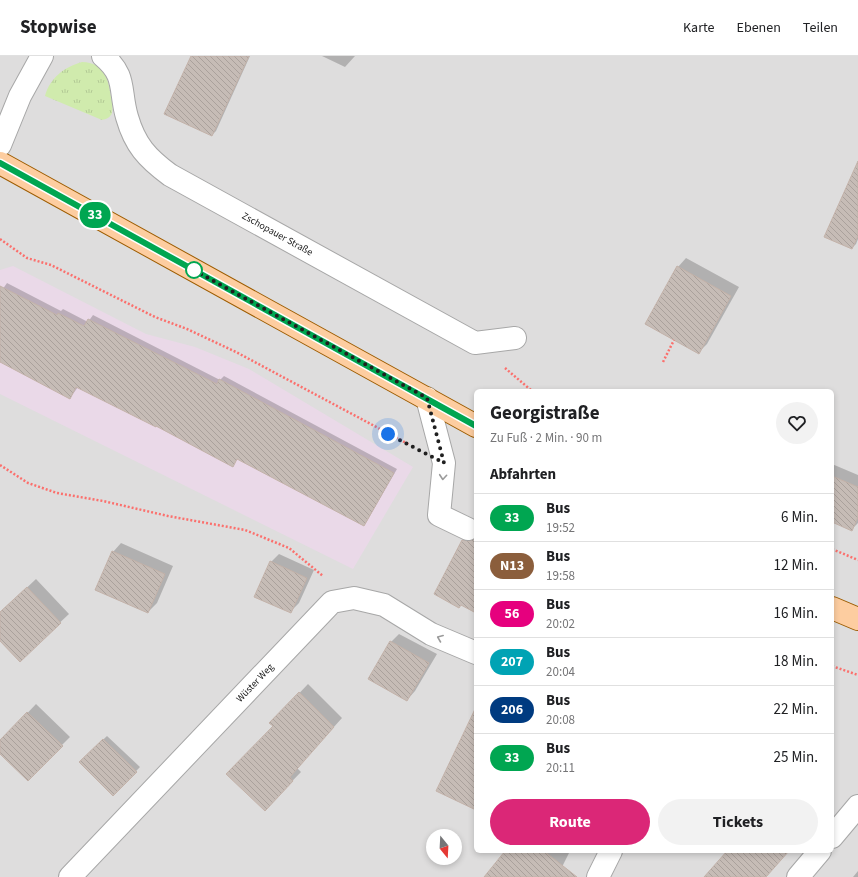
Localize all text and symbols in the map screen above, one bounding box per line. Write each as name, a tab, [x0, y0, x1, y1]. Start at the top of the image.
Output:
text: Stopwise	[20, 14, 96, 41]
text: Karte	[683, 18, 715, 38]
text: Ebenen	[737, 18, 781, 38]
text: Teilen	[803, 18, 838, 38]
line badge: 33	[77, 202, 113, 228]
text: 33	[88, 205, 102, 225]
street label: Zschopauer Straße	[239, 209, 315, 259]
unlabelled marker	[185, 261, 203, 279]
text: Georgistraße	[490, 400, 599, 427]
button: heart	[776, 402, 818, 444]
your location	[378, 424, 398, 444]
text: Zu Fuß · 2 Min. · 90 m	[490, 429, 602, 447]
text: Abfahrten	[490, 464, 556, 485]
one-way arrow	[438, 474, 447, 480]
text: Bus	[546, 498, 570, 519]
text: 6 Min.	[781, 507, 818, 528]
text: 33	[505, 508, 519, 528]
text: 19:52	[546, 519, 575, 537]
text: Bus	[546, 546, 570, 567]
text: 12 Min.	[774, 555, 818, 576]
text: N13	[500, 556, 524, 576]
text: 19:58	[546, 567, 575, 585]
text: Bus	[546, 594, 570, 615]
text: 16 Min.	[774, 603, 818, 624]
text: 56	[505, 604, 519, 624]
text: 20:02	[546, 615, 575, 633]
one-way arrow	[436, 634, 443, 642]
text: Bus	[546, 642, 570, 663]
text: 18 Min.	[774, 651, 818, 672]
text: 207	[501, 652, 523, 672]
street label: Wüster Weg	[233, 660, 277, 705]
text: 20:04	[546, 663, 575, 681]
text: Bus	[546, 690, 570, 711]
text: 22 Min.	[774, 699, 818, 720]
text: 206	[501, 700, 523, 720]
text: 20:08	[546, 711, 575, 729]
text: Bus	[546, 738, 570, 759]
text: 25 Min.	[774, 747, 818, 768]
text: 33	[505, 748, 519, 768]
text: 20:11	[546, 759, 575, 777]
button: Route	[490, 799, 650, 845]
button: Tickets	[658, 799, 818, 845]
north arrow	[426, 829, 462, 865]
map controls	[426, 829, 462, 865]

